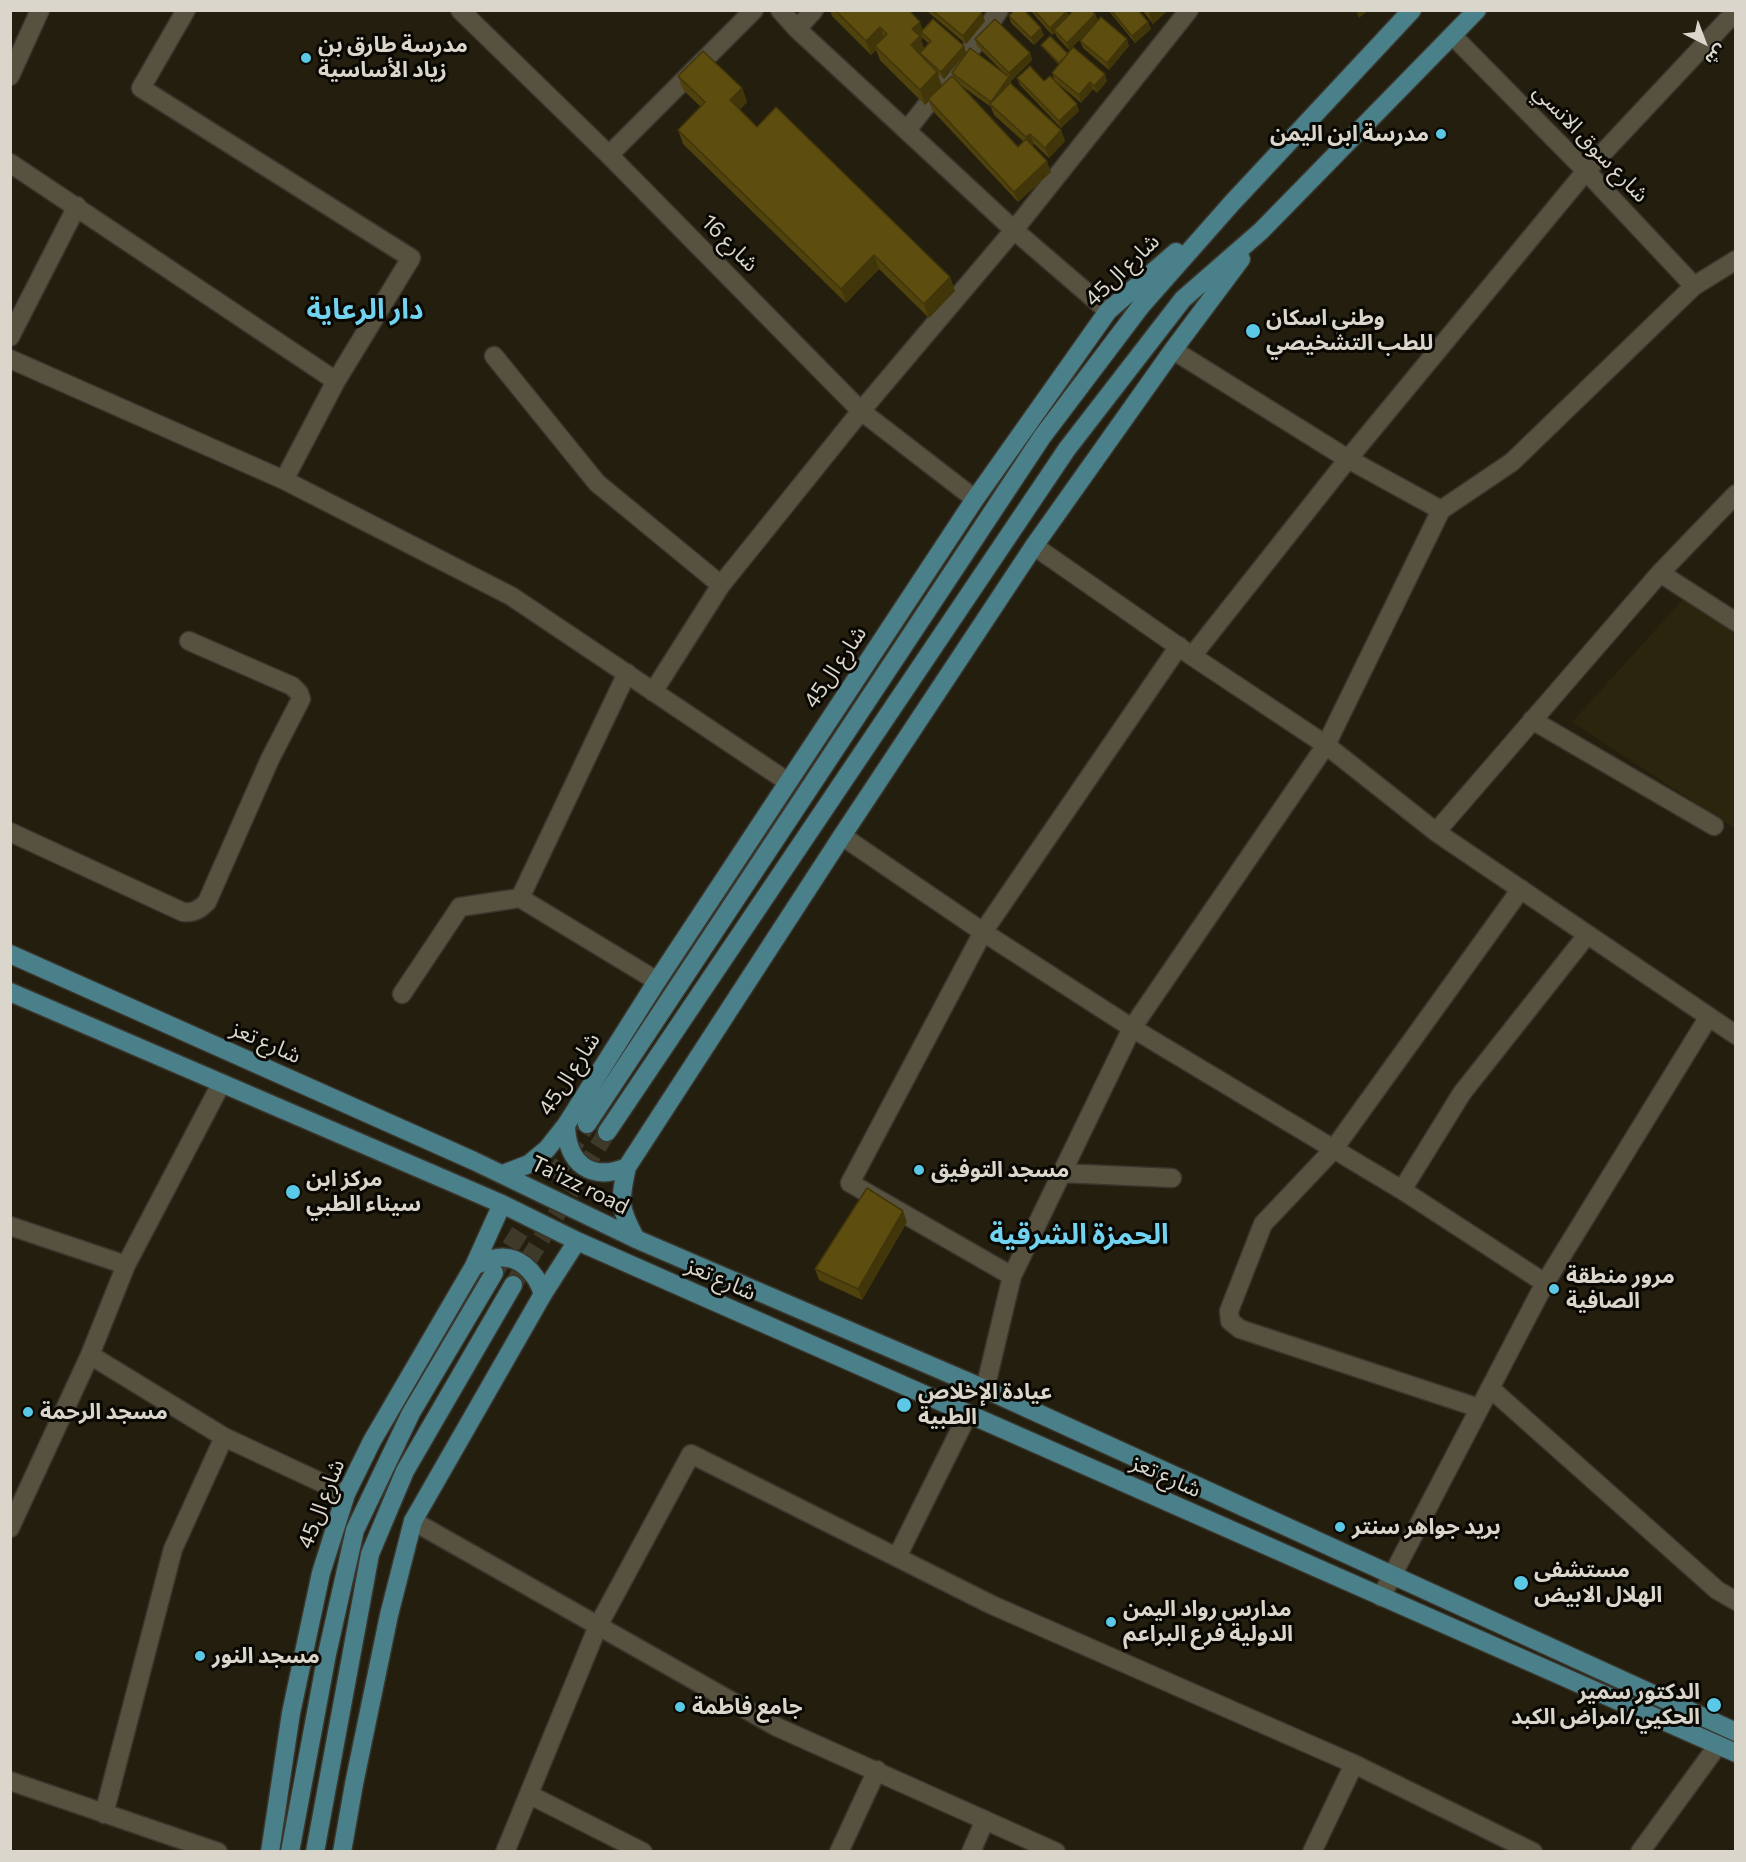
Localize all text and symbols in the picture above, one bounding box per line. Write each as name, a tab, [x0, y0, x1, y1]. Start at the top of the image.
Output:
north arrow	[1674, 12, 1734, 72]
place label: مدرسة طارق بن زياد الأساسية	[318, 32, 468, 84]
text: ش	[1702, 41, 1731, 70]
marker: مدرسة طارق بن زياد الأساسية	[299, 51, 313, 65]
street label: شارع سوق الانسي	[1528, 78, 1654, 208]
place label: مدرسة ابن اليمن	[1270, 121, 1429, 147]
marker: مدرسة ابن اليمن	[1434, 127, 1448, 141]
street label: شارع 16	[696, 209, 764, 277]
street label: شارع ال45	[1079, 228, 1165, 312]
district label: دار الرعاية	[307, 293, 423, 327]
place label: وطني اسكان للطب التشخيصي	[1266, 305, 1433, 356]
marker: وطني اسكان للطب التشخيصي	[1244, 322, 1262, 340]
street label: شارع ال45	[798, 621, 872, 713]
street label: شارع تعز	[227, 1015, 305, 1069]
street label: شارع ال45	[532, 1028, 606, 1120]
street label: Ta'izz road	[527, 1150, 633, 1220]
place label: مسجد التوفيق	[931, 1157, 1069, 1183]
marker: مسجد التوفيق	[912, 1163, 926, 1177]
place label: مركز ابن سيناء الطبي	[306, 1166, 421, 1218]
marker: مركز ابن سيناء الطبي	[284, 1183, 302, 1201]
district label: الحمزة الشرقية	[989, 1218, 1169, 1252]
street label: شارع تعز	[682, 1252, 760, 1306]
place label: مرور منطقة الصافية	[1566, 1263, 1675, 1314]
marker: مرور منطقة الصافية	[1547, 1282, 1561, 1296]
place label: عيادة الإخلاص الطبية	[918, 1379, 1052, 1430]
marker: عيادة الإخلاص الطبية	[895, 1396, 913, 1414]
place label: مسجد الرحمة	[40, 1399, 168, 1425]
marker: مسجد الرحمة	[21, 1405, 35, 1419]
street label: شارع تعز	[1127, 1449, 1205, 1503]
street label: شارع ال45	[292, 1456, 350, 1552]
place label: بريد جواهر سنتر	[1352, 1514, 1501, 1540]
marker: بريد جواهر سنتر	[1333, 1520, 1347, 1534]
place label: مستشفى الهلال الابيض	[1534, 1557, 1662, 1609]
marker: مستشفى الهلال الابيض	[1512, 1574, 1530, 1592]
place label: مدارس رواد اليمن الدولية فرع البراعم	[1123, 1596, 1293, 1648]
marker: مدارس رواد اليمن الدولية فرع البراعم	[1104, 1615, 1118, 1629]
place label: مسجد النور	[212, 1643, 320, 1669]
marker: مسجد النور	[193, 1649, 207, 1663]
place label: الدكتور سمير الحكيي/امراض الكبد	[1511, 1679, 1700, 1730]
place label: جامع فاطمة	[692, 1694, 803, 1720]
marker: الدكتور سمير الحكيي/امراض الكبد	[1705, 1696, 1723, 1714]
marker: جامع فاطمة	[673, 1700, 687, 1714]

